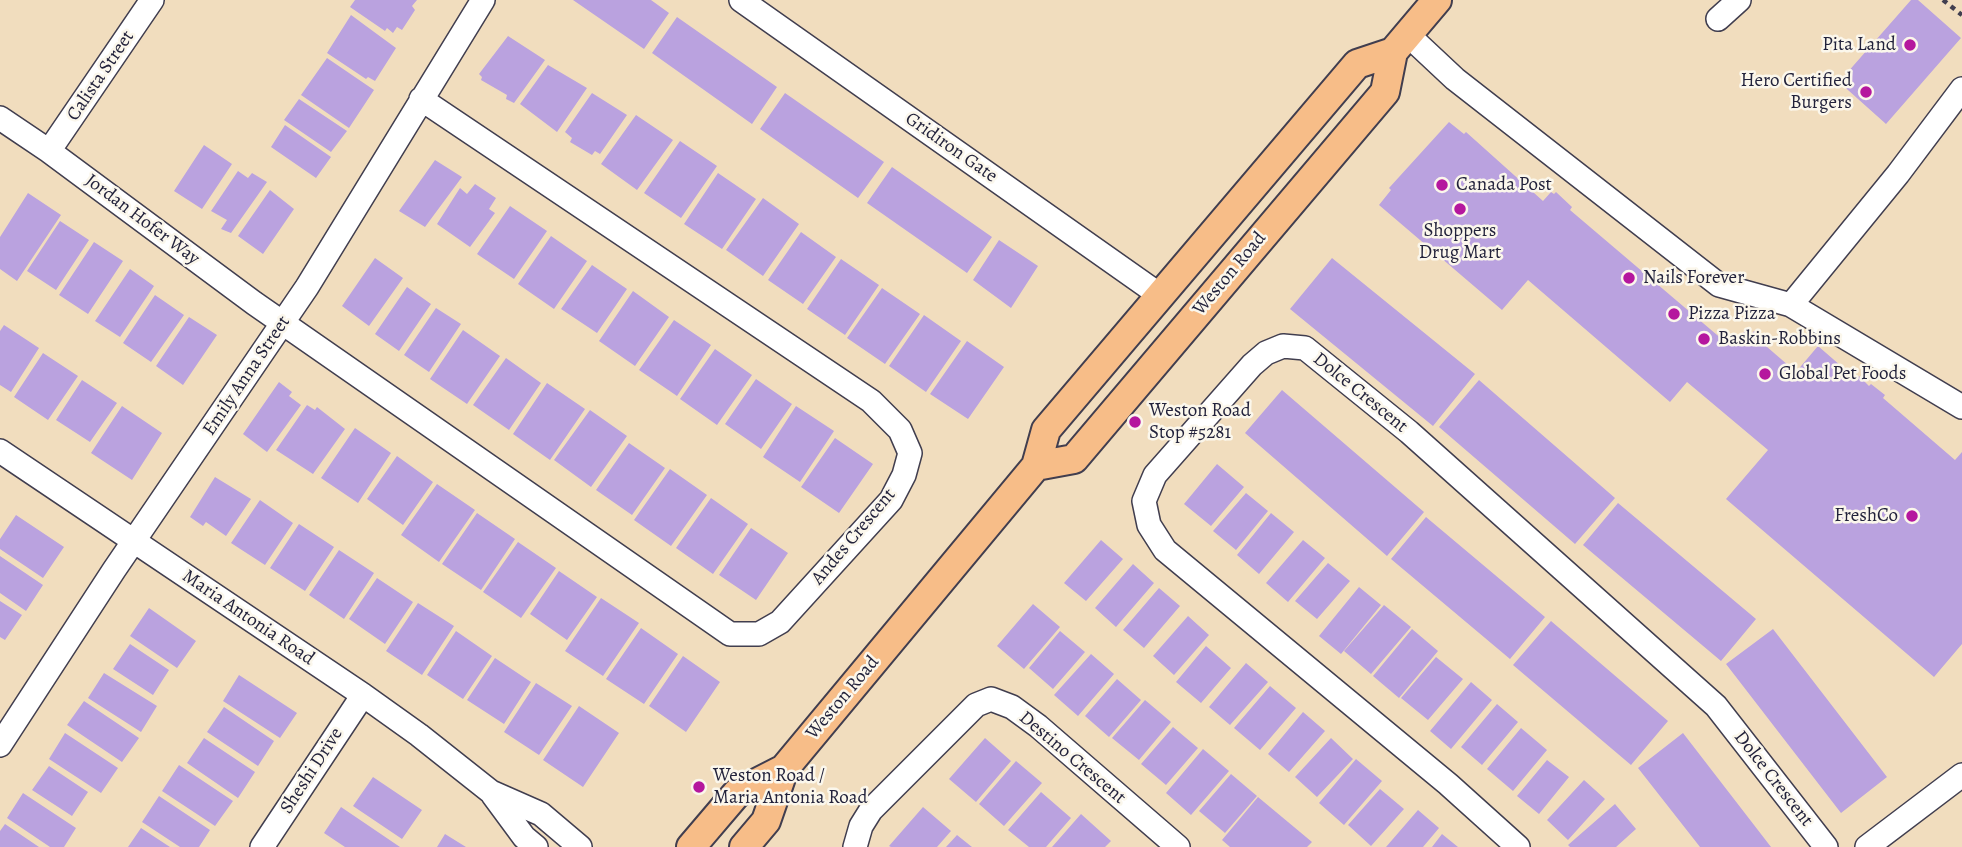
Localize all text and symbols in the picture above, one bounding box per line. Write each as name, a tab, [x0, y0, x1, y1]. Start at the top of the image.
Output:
street label: Calista Street	[62, 27, 140, 125]
place label: Pita Land	[1822, 34, 1896, 56]
marker: Pita Land	[1902, 37, 1918, 53]
place label: Hero Certified Burgers	[1740, 70, 1852, 114]
marker: Hero Certified Burgers	[1858, 84, 1874, 100]
street label: Gridiron Gate	[901, 108, 1001, 188]
street label: Jordan Hofer Way	[80, 170, 204, 270]
place label: Canada Post	[1456, 174, 1552, 196]
marker: Canada Post	[1434, 177, 1450, 193]
marker: Shoppers Drug Mart	[1452, 201, 1468, 217]
place label: Shoppers Drug Mart	[1419, 220, 1501, 264]
street label: Weston Road	[1189, 228, 1271, 320]
place label: Nails Forever	[1643, 267, 1744, 289]
marker: Nails Forever	[1621, 270, 1637, 286]
place label: Pizza Pizza	[1688, 303, 1776, 325]
marker: Pizza Pizza	[1666, 306, 1682, 322]
street label: Emily Anna Street	[199, 312, 295, 440]
place label: Baskin-Robbins	[1718, 328, 1841, 350]
marker: Baskin-Robbins	[1696, 331, 1712, 347]
street label: Dolce Crescent	[1308, 348, 1412, 438]
place label: Global Pet Foods	[1779, 363, 1906, 385]
marker: Global Pet Foods	[1757, 366, 1773, 382]
place label: Weston Road Stop #5281	[1149, 400, 1251, 444]
marker: Weston Road Stop #5281	[1127, 414, 1143, 430]
street label: Andes Crescent	[807, 484, 901, 590]
place label: FreshCo	[1834, 505, 1898, 527]
marker: FreshCo	[1904, 508, 1920, 524]
street label: Maria Antonia Road	[177, 565, 319, 671]
street label: Weston Road	[802, 652, 884, 744]
street label: Destino Crescent	[1014, 707, 1130, 809]
street label: Sheshi Drive	[276, 724, 348, 818]
street label: Dolce Crescent	[1729, 727, 1817, 831]
place label: Weston Road / Maria Antonia Road	[713, 765, 868, 809]
marker: Weston Road / Maria Antonia Road	[691, 779, 707, 795]

